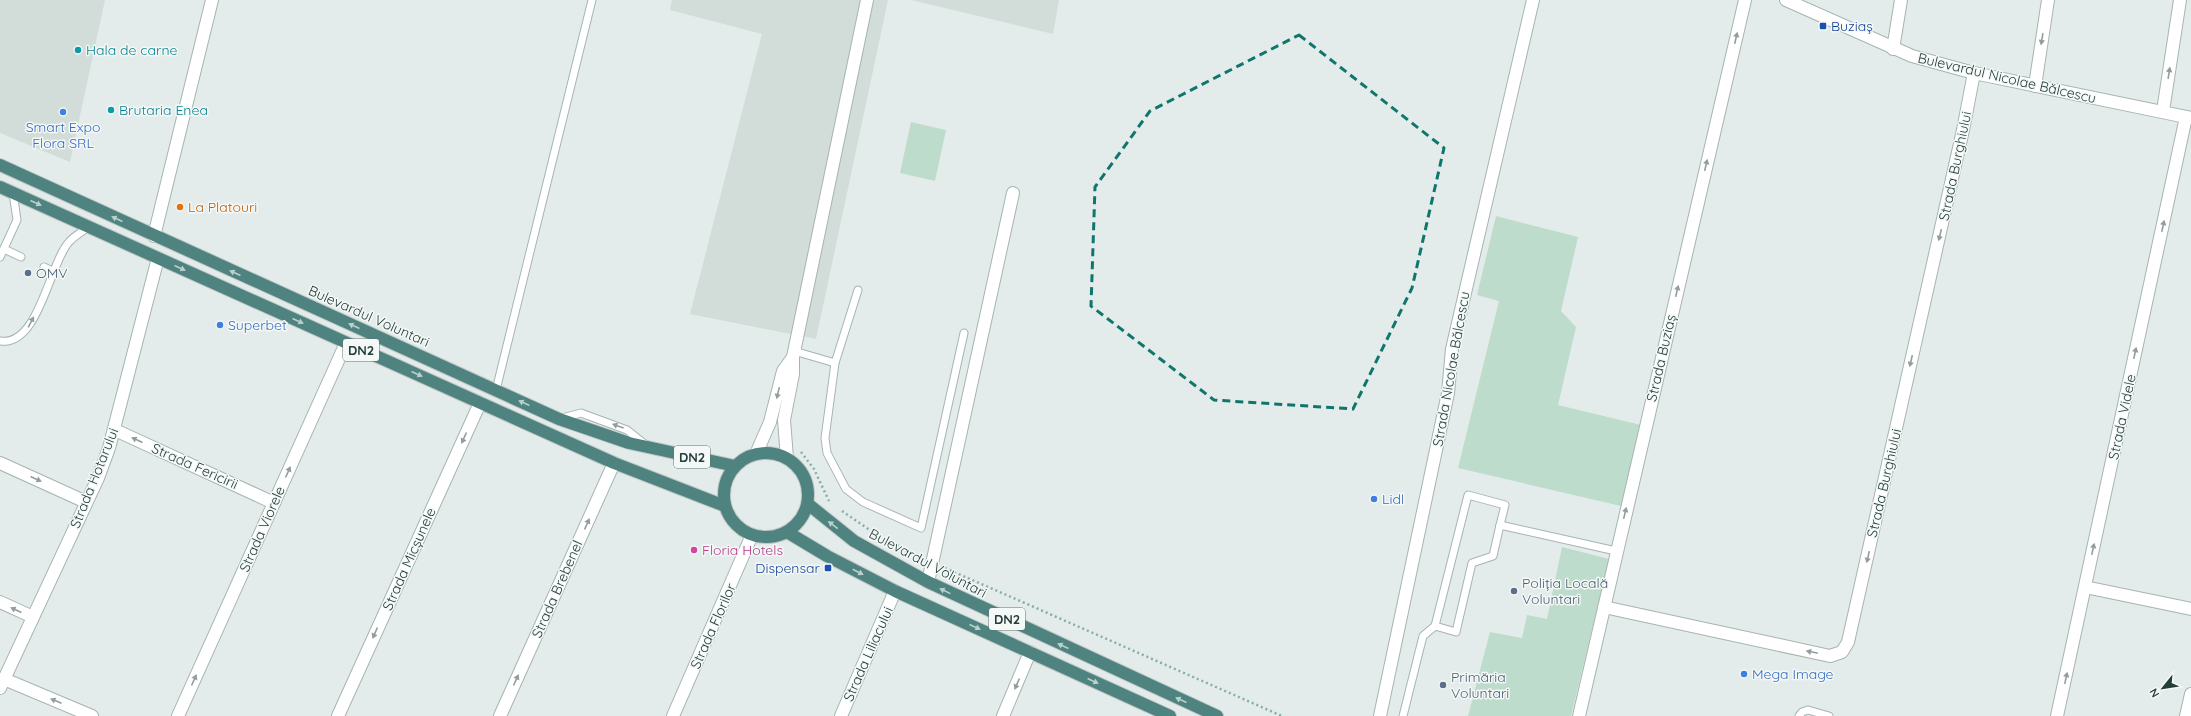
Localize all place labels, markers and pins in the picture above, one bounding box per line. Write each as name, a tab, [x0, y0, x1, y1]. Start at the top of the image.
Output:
place label: Buziaș	[1831, 17, 1873, 35]
marker: Buziaș	[1818, 21, 1828, 31]
place label: Hala de carne	[86, 41, 178, 59]
marker: Hala de carne	[73, 45, 83, 55]
place label: Brutaria Enea	[119, 101, 208, 119]
marker: Brutaria Enea	[106, 105, 116, 115]
marker: Smart Expo Flora SRL	[58, 107, 68, 117]
place label: Smart Expo Flora SRL	[26, 118, 100, 152]
place label: La Platouri	[188, 198, 257, 216]
marker: La Platouri	[175, 202, 185, 212]
place label: OMV	[36, 264, 68, 282]
marker: OMV	[23, 268, 33, 278]
place label: Superbet	[228, 316, 287, 334]
marker: Superbet	[215, 320, 225, 330]
place label: Lidl	[1382, 490, 1404, 508]
marker: Lidl	[1369, 494, 1379, 504]
place label: Floria Hotels	[702, 541, 783, 559]
marker: Floria Hotels	[689, 545, 699, 555]
place label: Dispensar	[755, 559, 821, 577]
marker: Dispensar	[823, 563, 833, 573]
place label: Poliția Locală Voluntari	[1522, 574, 1608, 608]
marker: Poliția Locală Voluntari	[1509, 586, 1519, 596]
place label: Mega Image	[1752, 665, 1834, 683]
place label: Primăria Voluntari	[1451, 668, 1509, 702]
marker: Mega Image	[1739, 669, 1749, 679]
marker: Primăria Voluntari	[1438, 680, 1448, 690]

